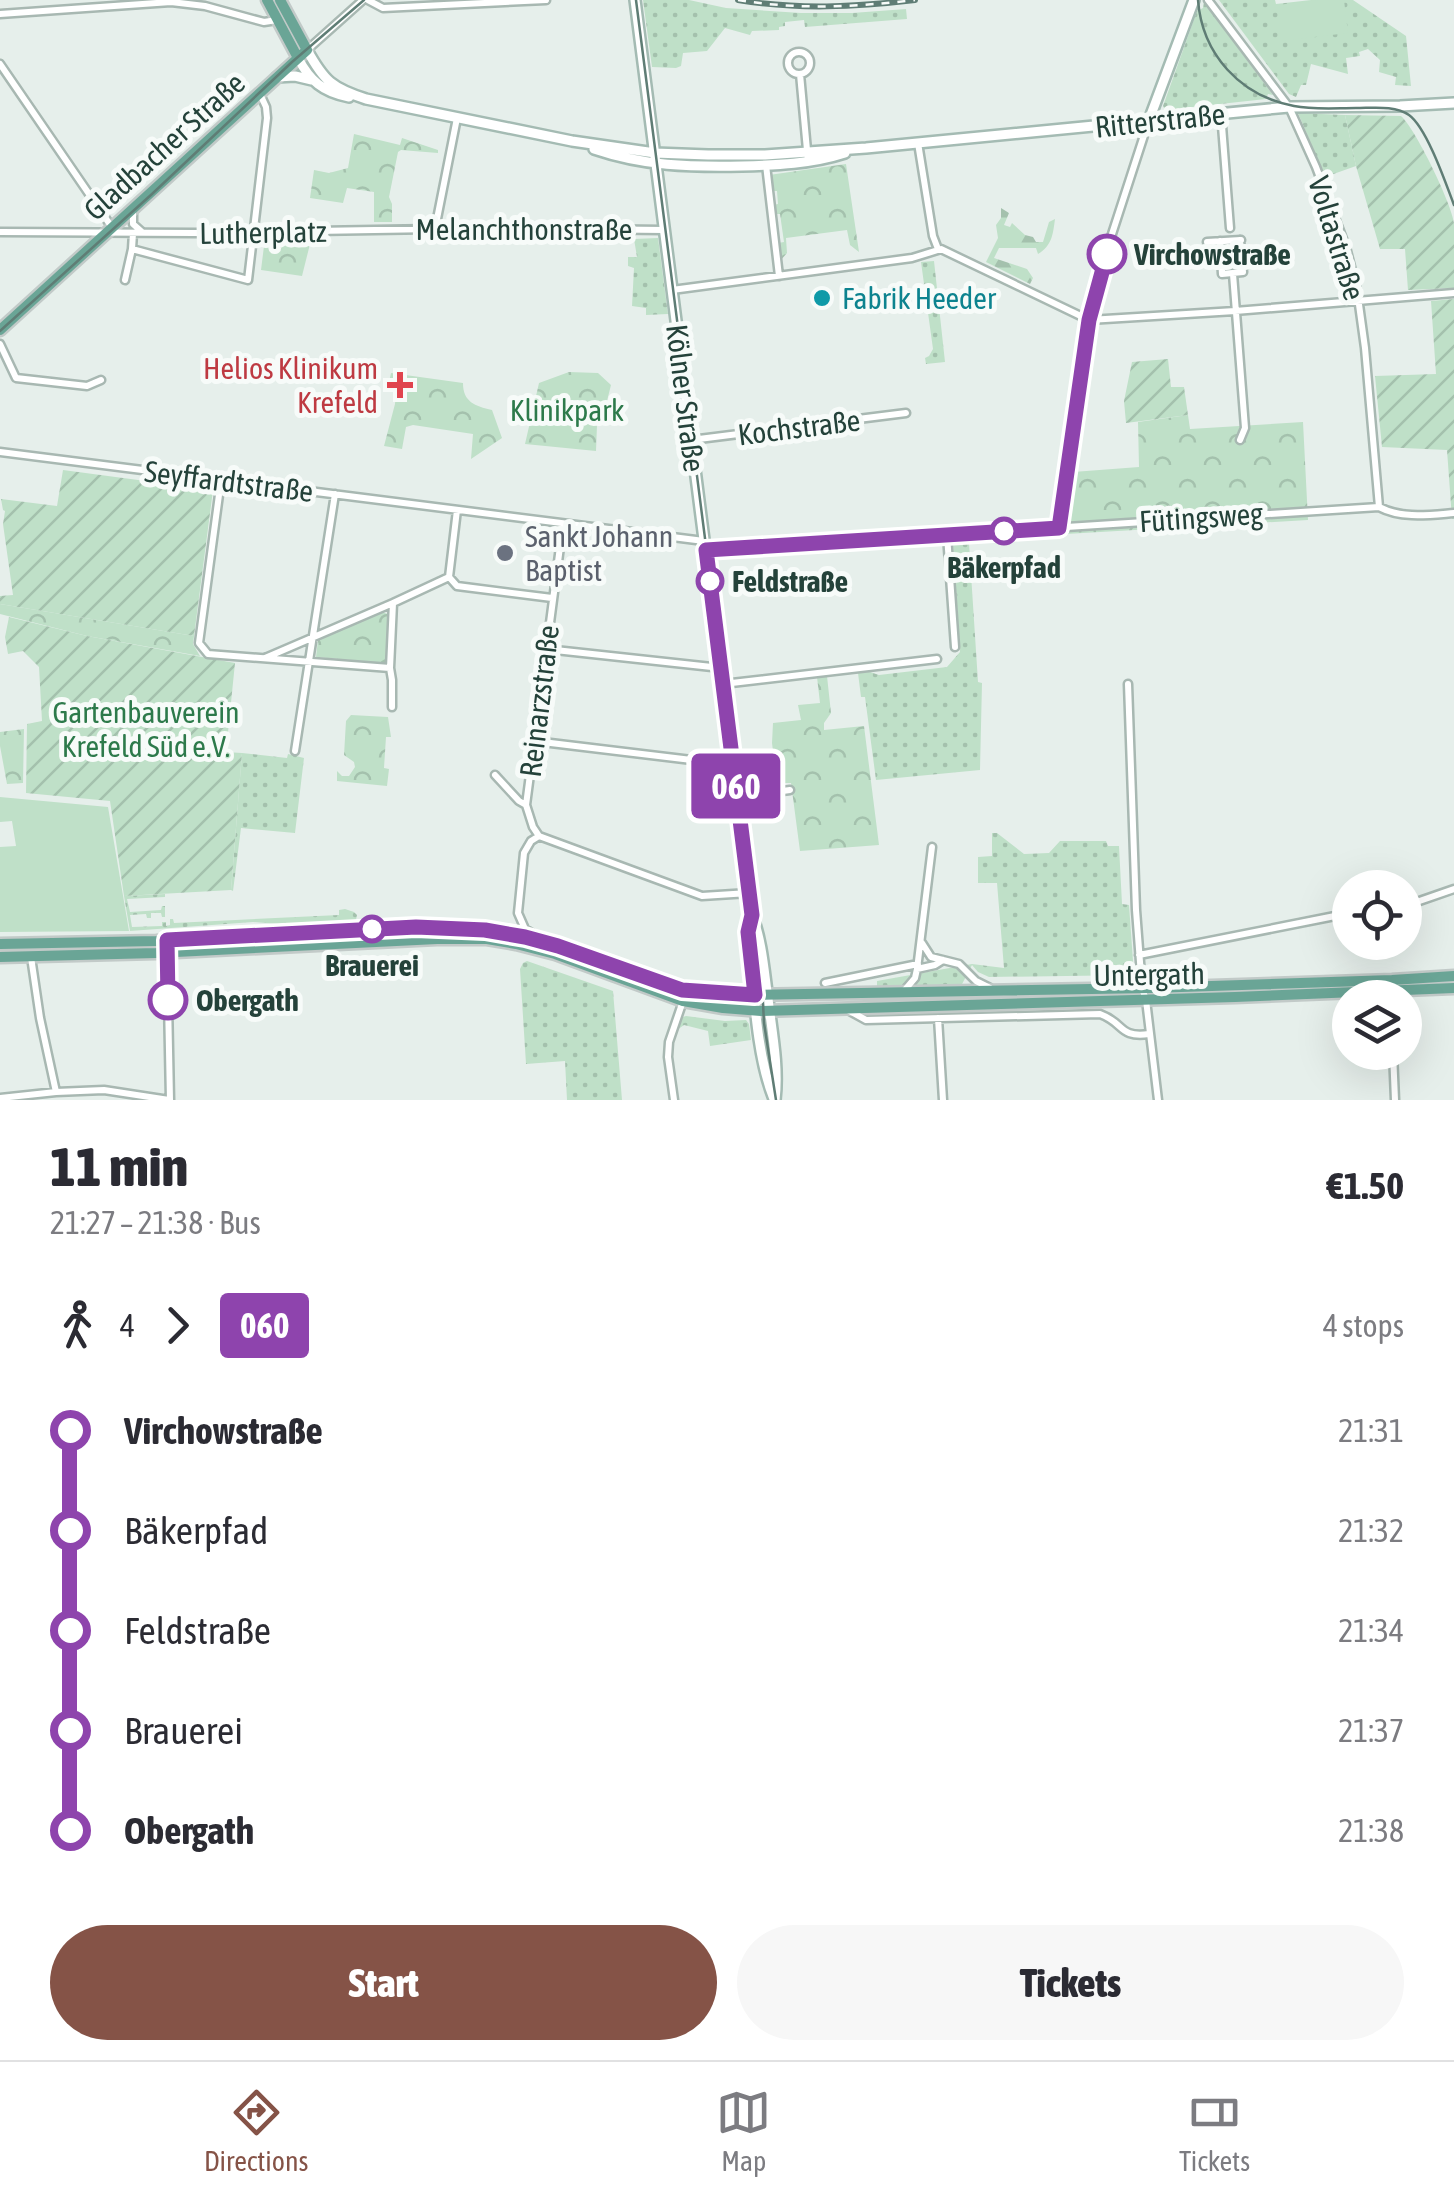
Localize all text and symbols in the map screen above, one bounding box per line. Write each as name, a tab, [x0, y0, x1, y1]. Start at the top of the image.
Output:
street label: Gladbacher Straße	[77, 65, 251, 227]
street label: Ritterstraße	[1093, 96, 1227, 144]
street label: Voltastraße	[1302, 172, 1372, 304]
street label: Melanchthonstraße	[416, 212, 632, 246]
street label: Lutherplatz	[199, 214, 327, 250]
marker: Virchowstraße	[1088, 235, 1126, 273]
place label: Virchowstraße	[1133, 237, 1291, 271]
place label: Fabrik Heeder	[842, 281, 997, 315]
marker: Fabrik Heeder	[811, 287, 833, 309]
street label: Kölner Straße	[660, 322, 712, 474]
place label: Helios Klinikum Krefeld	[203, 351, 378, 419]
marker: Helios Klinikum Krefeld	[387, 372, 413, 398]
park label: Klinikpark	[510, 393, 624, 427]
street label: Kochstraße	[736, 403, 862, 451]
street label: Seyffardtstraße	[143, 454, 315, 508]
street label: Fütingsweg	[1138, 496, 1264, 538]
marker: Bäkerpfad	[991, 518, 1017, 544]
place label: Sankt Johann Baptist	[525, 519, 673, 587]
marker: Sankt Johann Baptist	[494, 542, 516, 564]
place label: Bäkerpfad	[947, 550, 1061, 584]
place label: Feldstraße	[732, 564, 848, 598]
marker: Feldstraße	[697, 568, 723, 594]
street label: Reinarzstraße	[513, 623, 565, 779]
park label: Gartenbauverein Krefeld Süd e.V.	[52, 695, 240, 763]
line badge: 060	[678, 754, 794, 818]
text: 060	[711, 766, 761, 806]
map controls	[1332, 870, 1422, 1070]
button: locate	[1332, 870, 1422, 960]
marker: Brauerei	[359, 916, 385, 942]
place label: Brauerei	[325, 948, 419, 982]
street label: Untergath	[1093, 956, 1205, 992]
button: layers	[1332, 980, 1422, 1070]
marker: Obergath	[149, 981, 187, 1019]
place label: Obergath	[196, 983, 299, 1017]
text: 11 min	[50, 1135, 188, 1198]
text: €1.50	[1327, 1164, 1404, 1207]
text: 21:27 – 21:38 · Bus	[50, 1204, 261, 1241]
icon: walk	[50, 1298, 105, 1353]
icon: forward	[150, 1298, 205, 1353]
text: 060	[240, 1305, 289, 1345]
text: 4	[120, 1307, 135, 1344]
text: 4 stops	[1323, 1307, 1404, 1344]
text: Virchowstraße	[124, 1409, 323, 1452]
text: 21:31	[1338, 1412, 1404, 1449]
text: Bäkerpfad	[124, 1509, 268, 1552]
text: 21:32	[1338, 1512, 1404, 1549]
text: Feldstraße	[124, 1609, 271, 1652]
text: 21:34	[1338, 1612, 1404, 1649]
text: Brauerei	[124, 1709, 243, 1752]
text: 21:37	[1338, 1712, 1404, 1749]
text: Obergath	[124, 1809, 254, 1852]
text: 21:38	[1338, 1812, 1404, 1849]
button: Start	[50, 1925, 717, 2040]
button: Tickets	[737, 1925, 1404, 2040]
tab: Directions	[204, 2085, 308, 2177]
tab: Map	[716, 2085, 771, 2177]
tab: Tickets	[1179, 2085, 1250, 2177]

